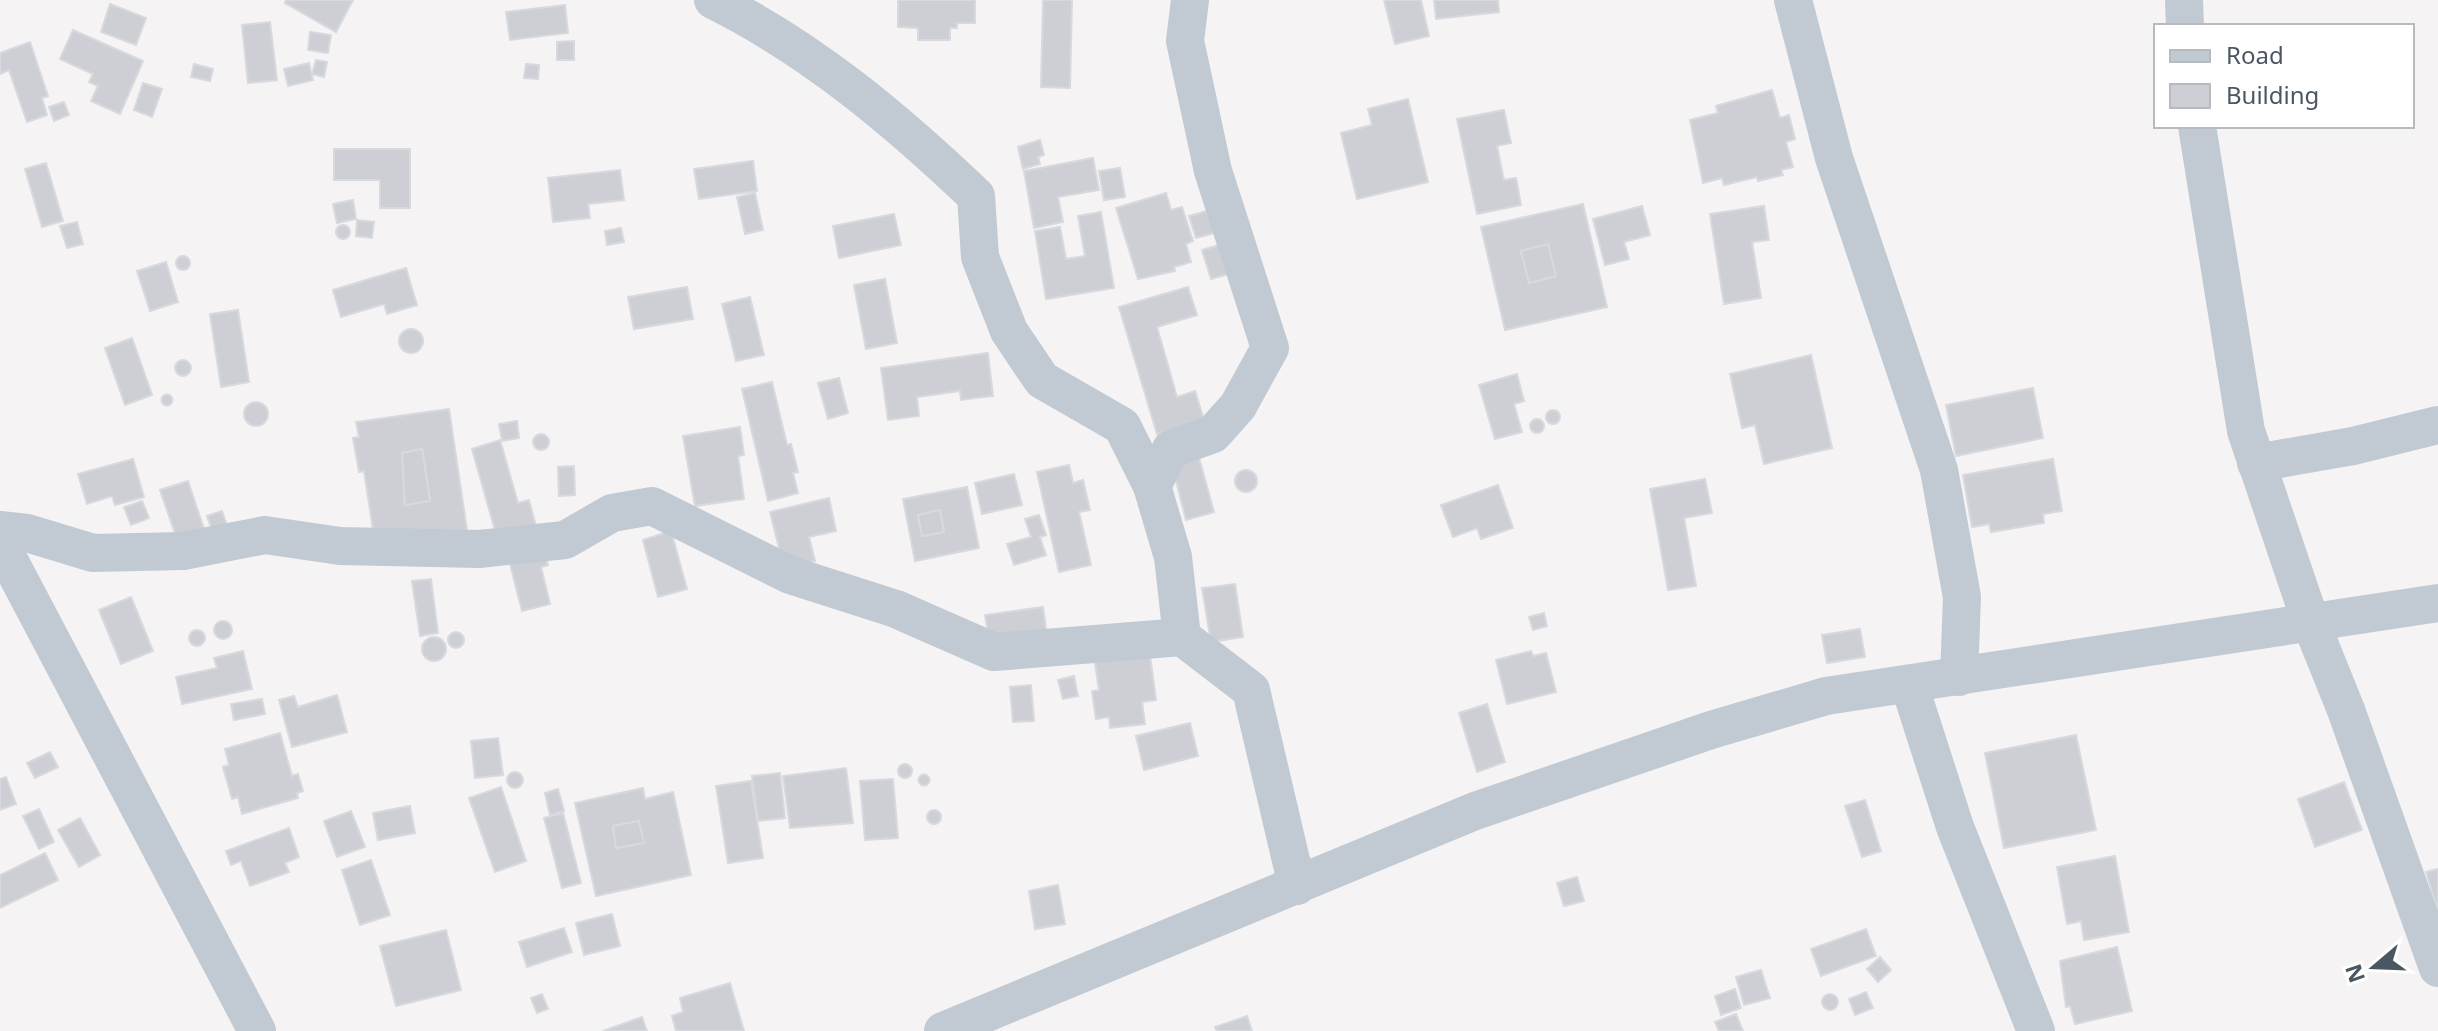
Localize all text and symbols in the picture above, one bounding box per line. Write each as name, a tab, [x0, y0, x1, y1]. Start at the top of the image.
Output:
legend	[2154, 24, 2414, 128]
text: Road	[2226, 38, 2284, 71]
text: Building	[2226, 78, 2319, 111]
north arrow	[2334, 927, 2414, 1007]
text: N	[2337, 960, 2371, 987]

